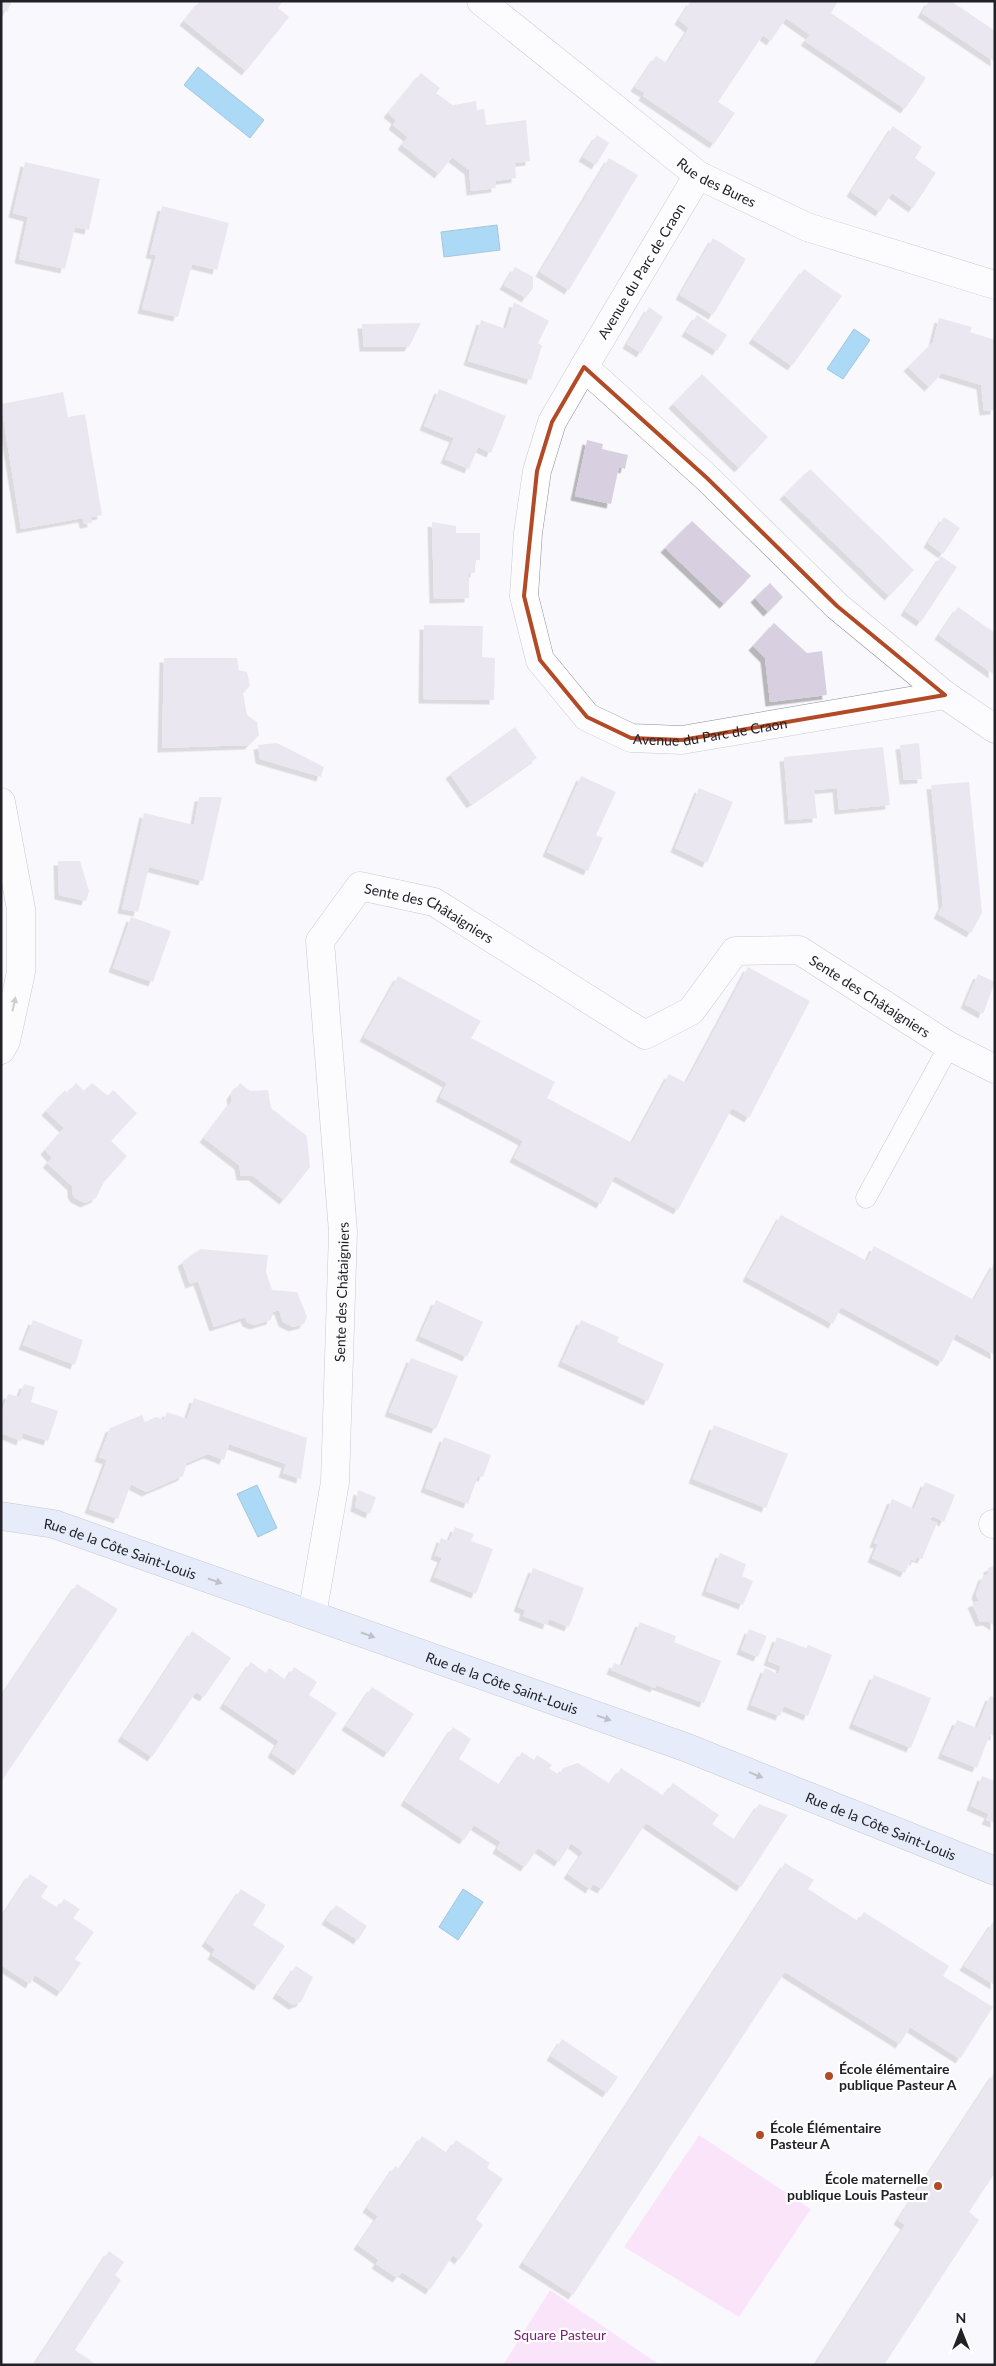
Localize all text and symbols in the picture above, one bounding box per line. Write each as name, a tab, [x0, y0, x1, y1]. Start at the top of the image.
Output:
street label: Rue des Bures	[674, 154, 759, 210]
street label: Avenue du Parc de Craon	[594, 200, 688, 342]
street label: Avenue du Parc de Craon	[633, 714, 788, 749]
street label: Sente des Châtaigniers	[363, 879, 497, 946]
street label: Sente des Châtaigniers	[807, 951, 934, 1040]
one-way arrow	[11, 995, 19, 1011]
street label: Sente des Châtaigniers	[330, 1221, 352, 1362]
street label: Rue de la Côte Saint-Louis	[43, 1514, 199, 1582]
one-way arrow	[207, 1578, 222, 1585]
one-way arrow	[361, 1631, 376, 1639]
street label: Rue de la Côte Saint-Louis	[424, 1648, 581, 1717]
one-way arrow	[597, 1714, 612, 1722]
one-way arrow	[749, 1771, 764, 1779]
street label: Rue de la Côte Saint-Louis	[803, 1788, 959, 1863]
place label: École élémentaire publique Pasteur A	[839, 2060, 957, 2093]
marker: École élémentaire publique Pasteur A	[823, 2070, 835, 2082]
place label: École Élémentaire Pasteur A	[770, 2119, 882, 2152]
marker: École Élémentaire Pasteur A	[754, 2129, 766, 2141]
place label: École maternelle publique Louis Pasteur	[787, 2170, 929, 2203]
marker: École maternelle publique Louis Pasteur	[932, 2180, 944, 2192]
north arrow	[936, 2306, 986, 2356]
text: N	[956, 2309, 966, 2326]
park label: Square Pasteur	[514, 2326, 606, 2343]

